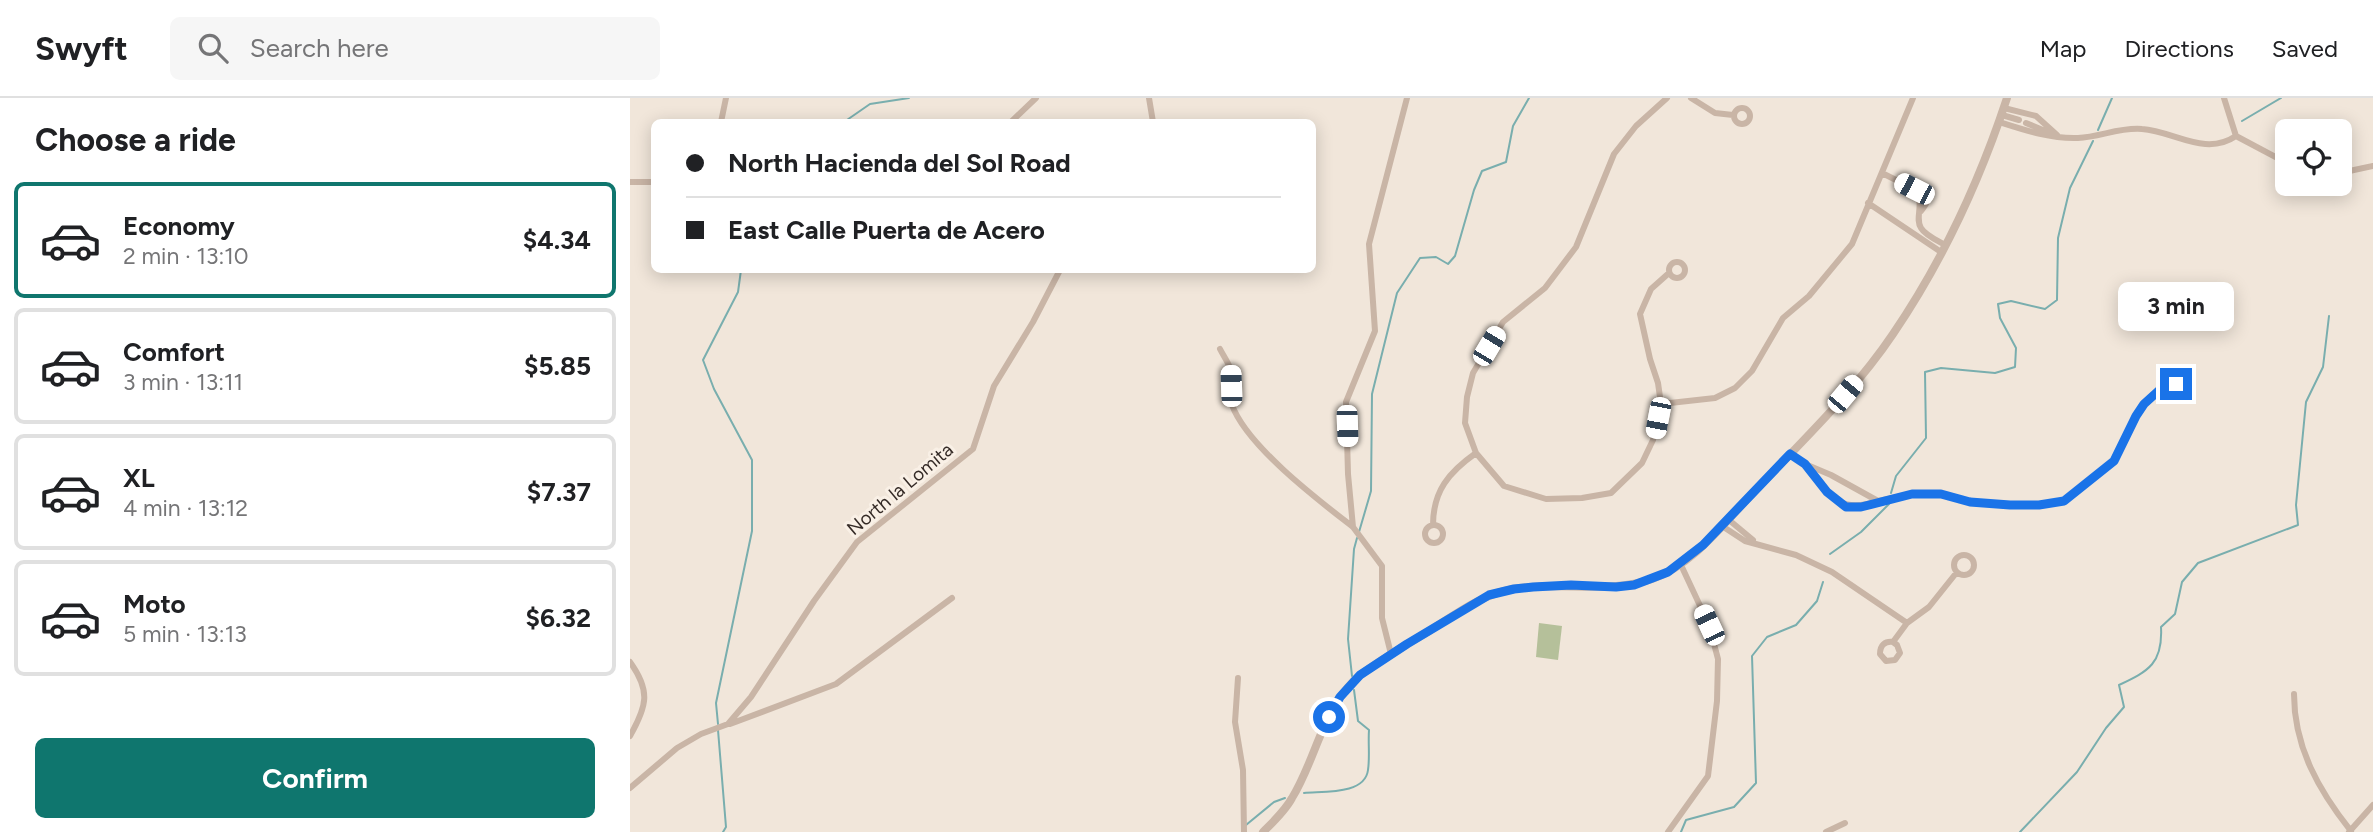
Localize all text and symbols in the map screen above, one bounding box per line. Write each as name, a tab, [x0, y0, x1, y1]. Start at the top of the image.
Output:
search box	[170, 17, 660, 80]
text: Swyft	[35, 29, 128, 68]
icon: search	[194, 29, 232, 67]
text: Search here	[250, 32, 389, 64]
text: Map	[2040, 34, 2086, 63]
text: Directions	[2124, 34, 2234, 63]
text: Saved	[2272, 34, 2338, 63]
map controls	[2275, 119, 2352, 196]
button: locate	[2275, 119, 2352, 196]
text: Choose a ride	[35, 121, 236, 159]
text: North Hacienda del Sol Road	[728, 147, 1071, 179]
car	[1891, 170, 1938, 208]
icon: car	[39, 209, 102, 272]
text: Economy	[123, 210, 235, 242]
text: East Calle Puerta de Acero	[728, 214, 1045, 246]
text: $4.34	[523, 224, 591, 256]
text: 2 min · 13:10	[123, 242, 249, 270]
callout: 3 min	[2118, 282, 2234, 331]
text: 3 min	[2147, 292, 2205, 320]
car	[1470, 323, 1509, 369]
icon: car	[39, 335, 102, 398]
text: Comfort	[123, 336, 225, 368]
text: $5.85	[524, 350, 591, 382]
car	[1220, 365, 1243, 407]
text: 3 min · 13:11	[123, 368, 243, 396]
route end	[2160, 368, 2192, 400]
car	[1824, 371, 1867, 417]
car	[1644, 395, 1673, 441]
car	[1336, 405, 1359, 447]
street label: North la Lomita	[842, 438, 958, 540]
icon: car	[39, 461, 102, 524]
text: XL	[123, 462, 155, 494]
text: $7.37	[527, 476, 591, 508]
text: 4 min · 13:12	[123, 494, 248, 522]
icon: car	[39, 587, 102, 650]
text: Moto	[123, 588, 186, 620]
text: $6.32	[526, 602, 591, 634]
car	[1691, 602, 1728, 648]
text: 5 min · 13:13	[123, 620, 247, 648]
route start	[1313, 701, 1345, 733]
button: Confirm	[35, 738, 595, 818]

